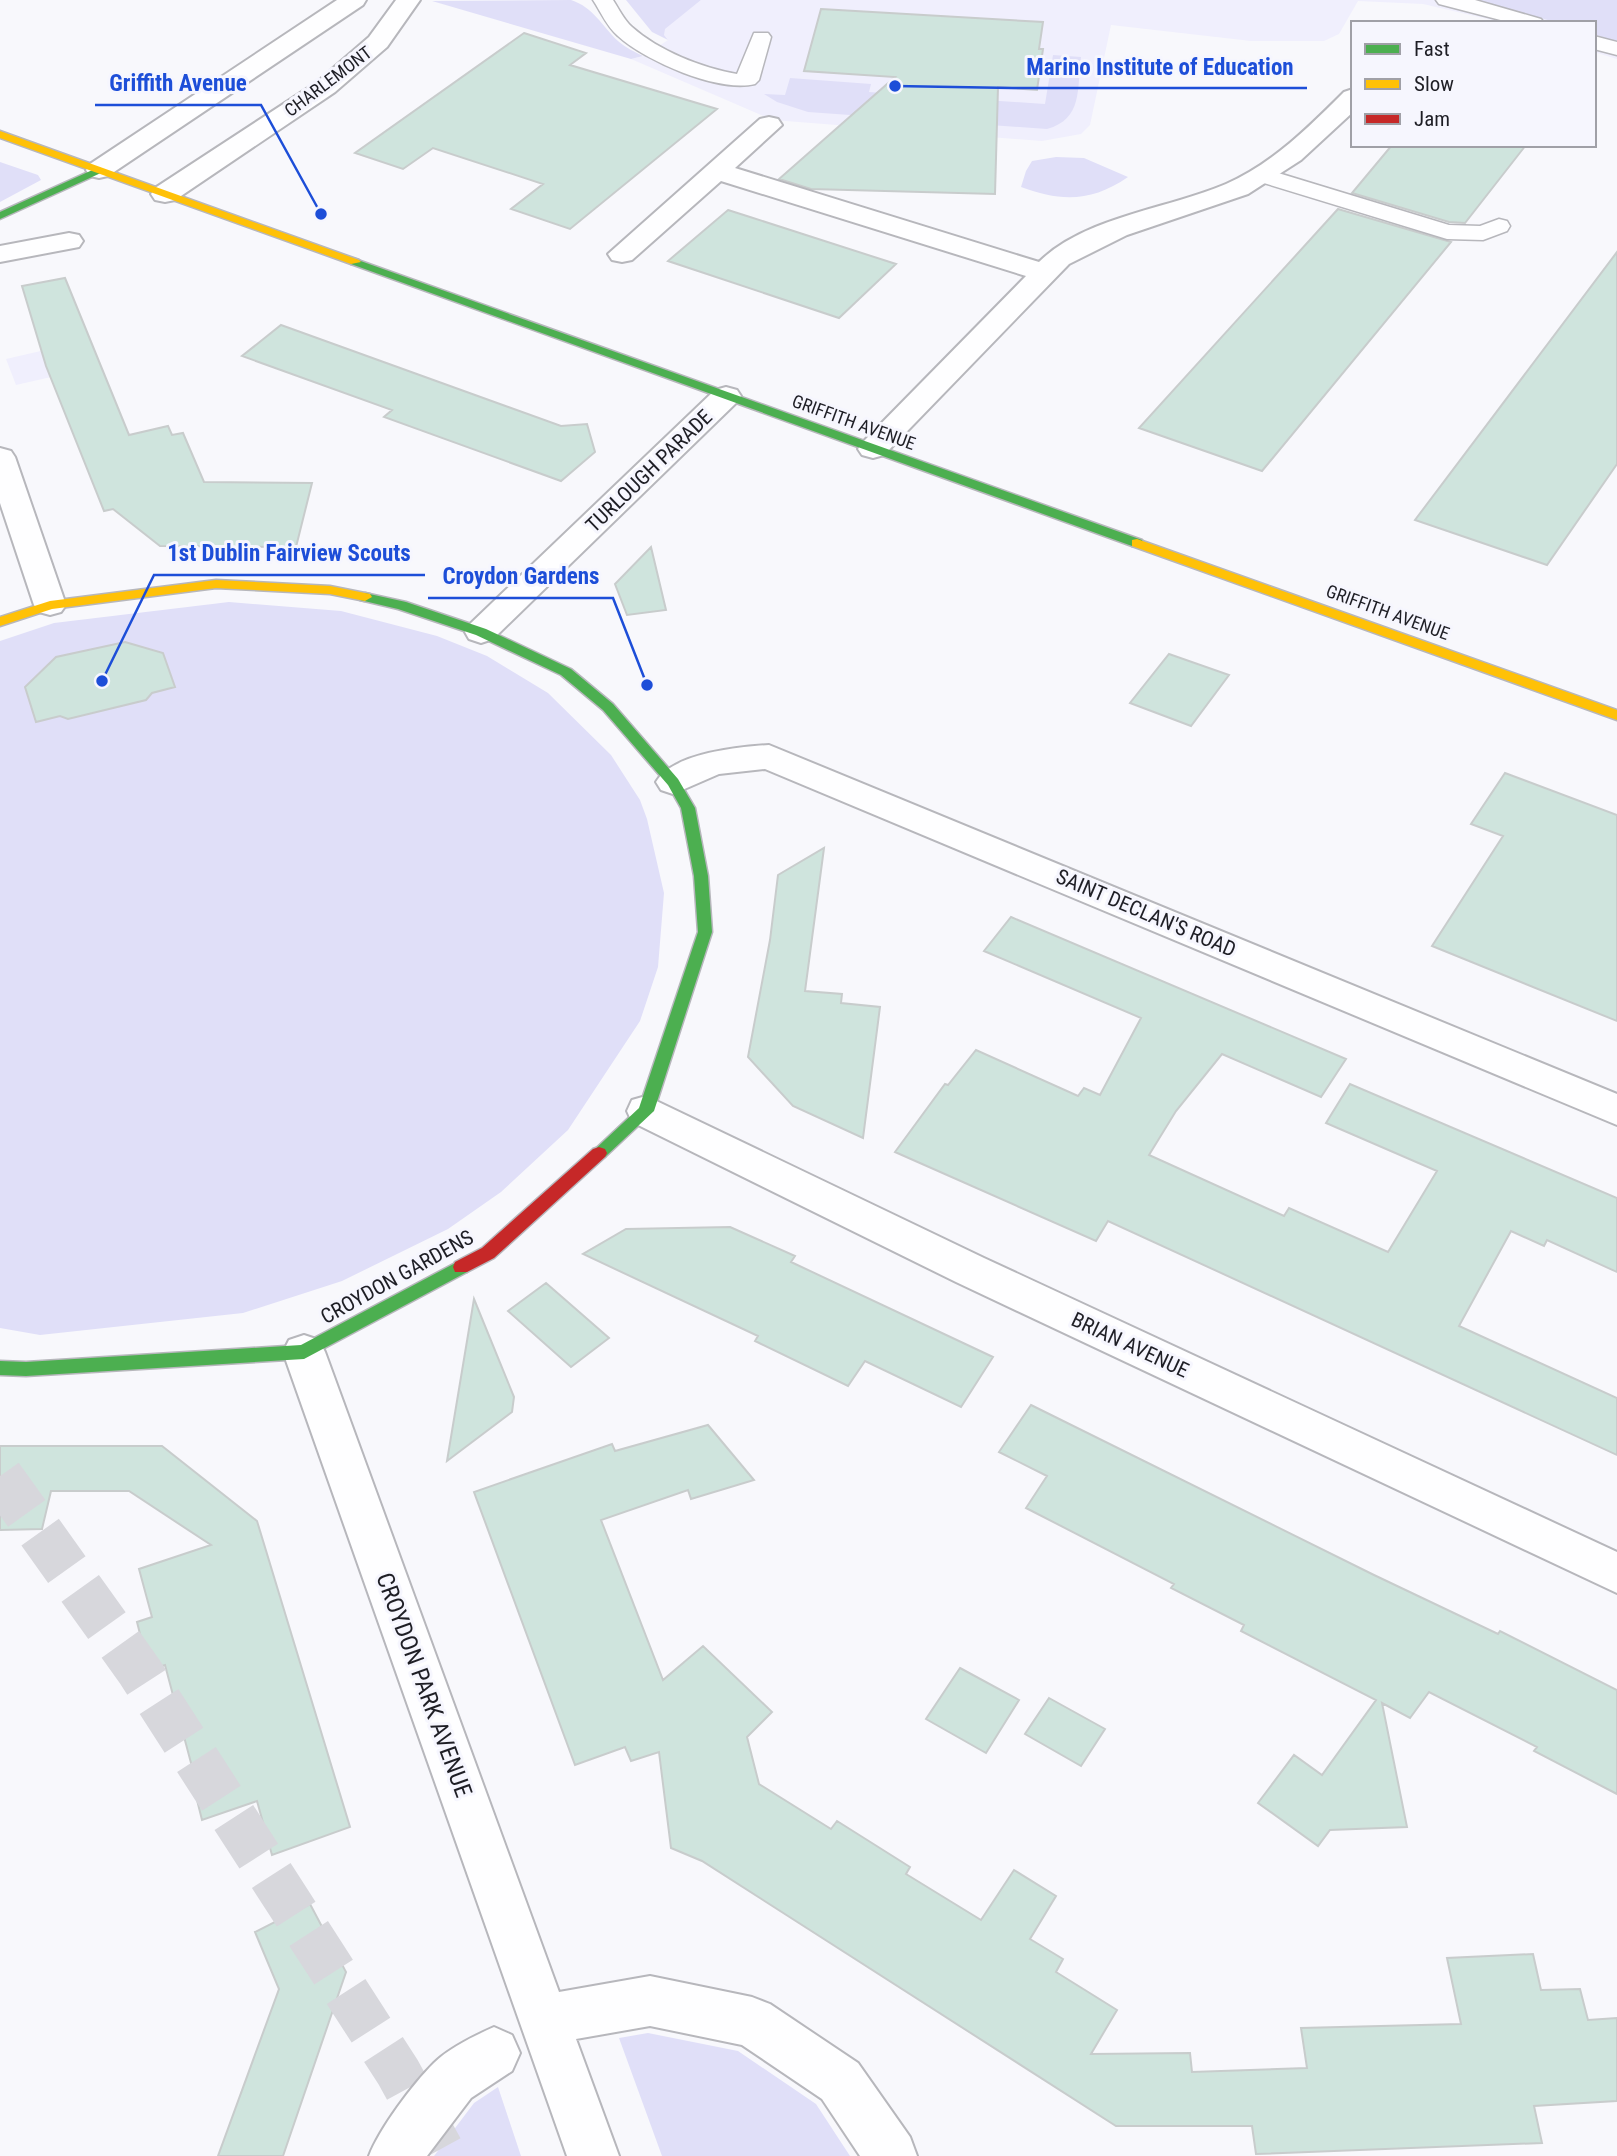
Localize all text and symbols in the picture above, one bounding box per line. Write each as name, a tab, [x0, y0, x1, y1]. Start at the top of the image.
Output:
legend	[1351, 21, 1596, 147]
text: Fast	[1414, 37, 1450, 61]
street label: CHARLEMONT	[280, 41, 376, 121]
callout: Marino Institute of Education	[1012, 44, 1307, 88]
text: Marino Institute of Education	[1026, 54, 1294, 81]
callout: Griffith Avenue	[95, 61, 261, 105]
text: Griffith Avenue	[109, 70, 247, 97]
text: Slow	[1414, 72, 1454, 96]
text: Jam	[1414, 107, 1450, 131]
street label: GRIFFITH AVENUE	[789, 390, 919, 454]
street label: TURLOUGH PARADE	[581, 405, 717, 537]
callout: 1st Dublin Fairview Scouts	[154, 531, 425, 575]
text: 1st Dublin Fairview Scouts	[167, 540, 411, 567]
callout: Croydon Gardens	[428, 554, 613, 598]
text: Croydon Gardens	[442, 563, 600, 590]
street label: GRIFFITH AVENUE	[1323, 580, 1453, 644]
street label: SAINT DECLAN'S ROAD	[1052, 864, 1240, 962]
street label: CROYDON GARDENS	[317, 1225, 478, 1329]
street label: BRIAN AVENUE	[1068, 1307, 1192, 1383]
street label: CROYDON PARK AVENUE	[370, 1569, 478, 1801]

